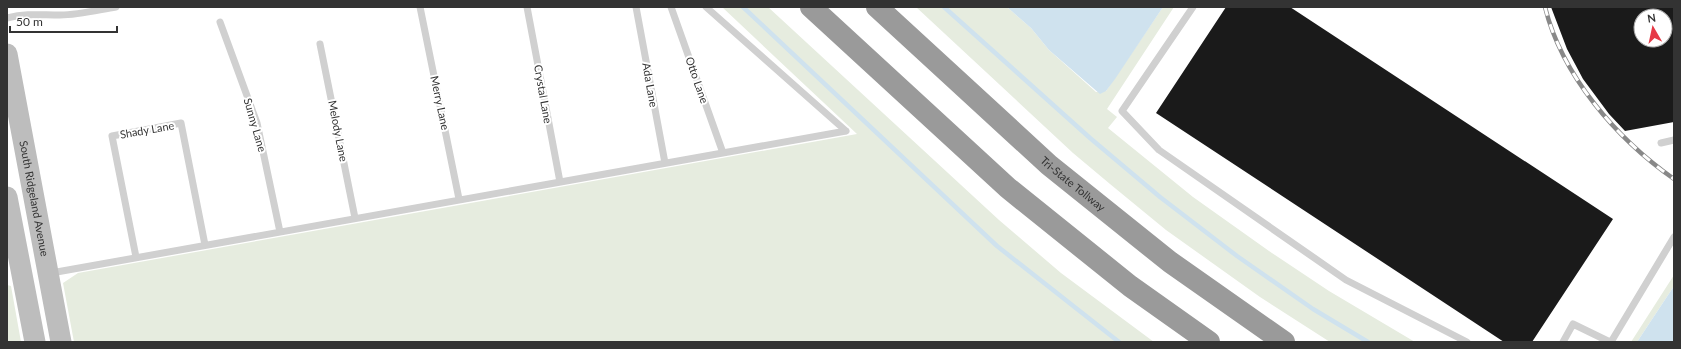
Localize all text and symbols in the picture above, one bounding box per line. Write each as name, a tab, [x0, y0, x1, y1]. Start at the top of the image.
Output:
scale bar	[10, 8, 117, 34]
north arrow	[1633, 8, 1673, 48]
text: N	[1646, 11, 1657, 25]
text: 50 m	[16, 14, 43, 29]
street label: Otto Lane	[683, 55, 712, 105]
street label: Ada Lane	[640, 62, 661, 108]
street label: Crystal Lane	[532, 63, 555, 125]
street label: Merry Lane	[428, 75, 453, 131]
street label: Sunny Lane	[242, 96, 269, 153]
street label: Melody Lane	[326, 99, 351, 163]
street label: Shady Lane	[119, 118, 175, 141]
street label: South Ridgeland Avenue	[17, 139, 52, 258]
street label: Tri-State Tollway	[1038, 154, 1108, 214]

